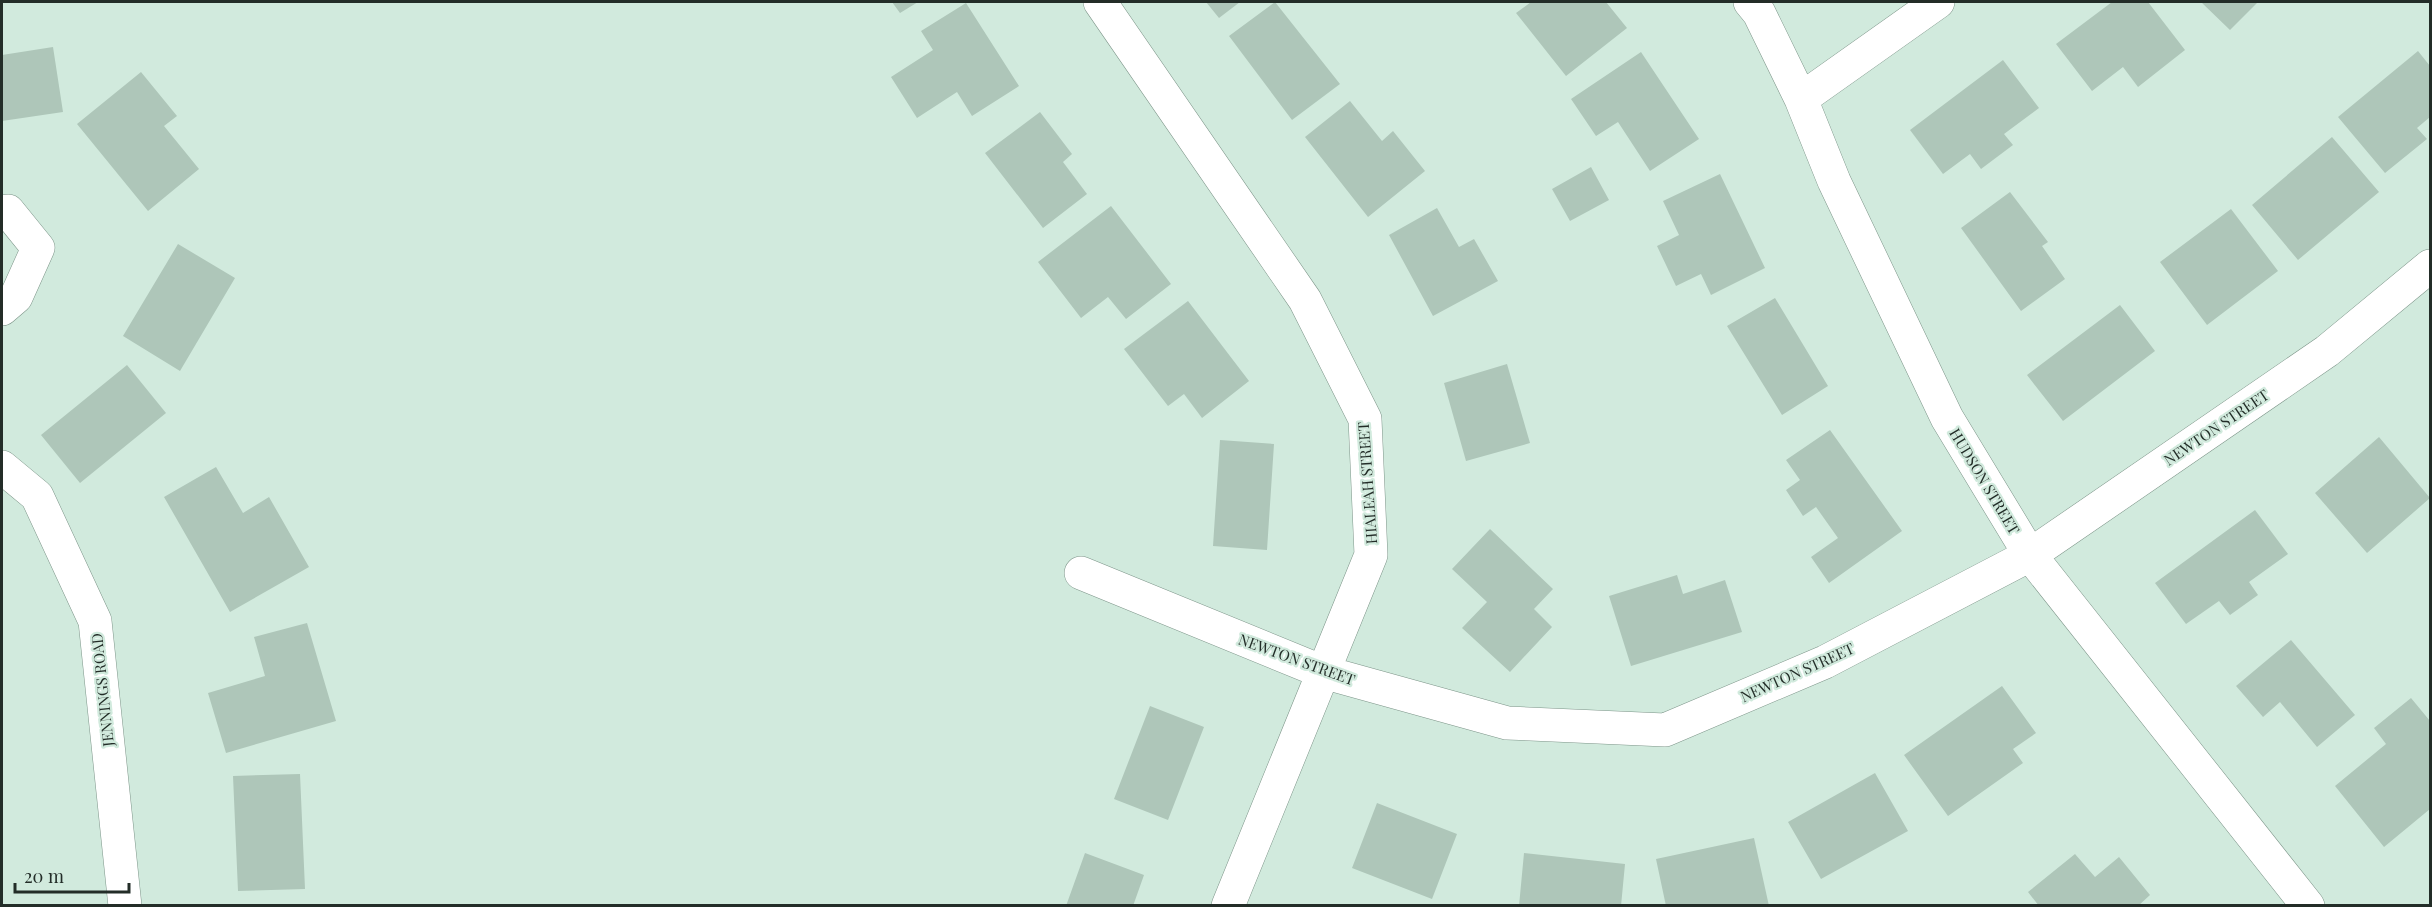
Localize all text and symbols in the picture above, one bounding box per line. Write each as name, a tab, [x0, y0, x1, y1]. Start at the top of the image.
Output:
street label: NEWTON STREET	[2160, 384, 2272, 470]
street label: HIALEAH STREET	[1353, 421, 1381, 545]
street label: HUDSON STREET	[1945, 424, 2025, 538]
street label: NEWTON STREET	[1236, 629, 1358, 689]
street label: JENNINGS ROAD	[86, 632, 118, 749]
street label: NEWTON STREET	[1737, 638, 1857, 706]
scale bar	[15, 856, 129, 894]
text: 20 m	[24, 864, 64, 888]

